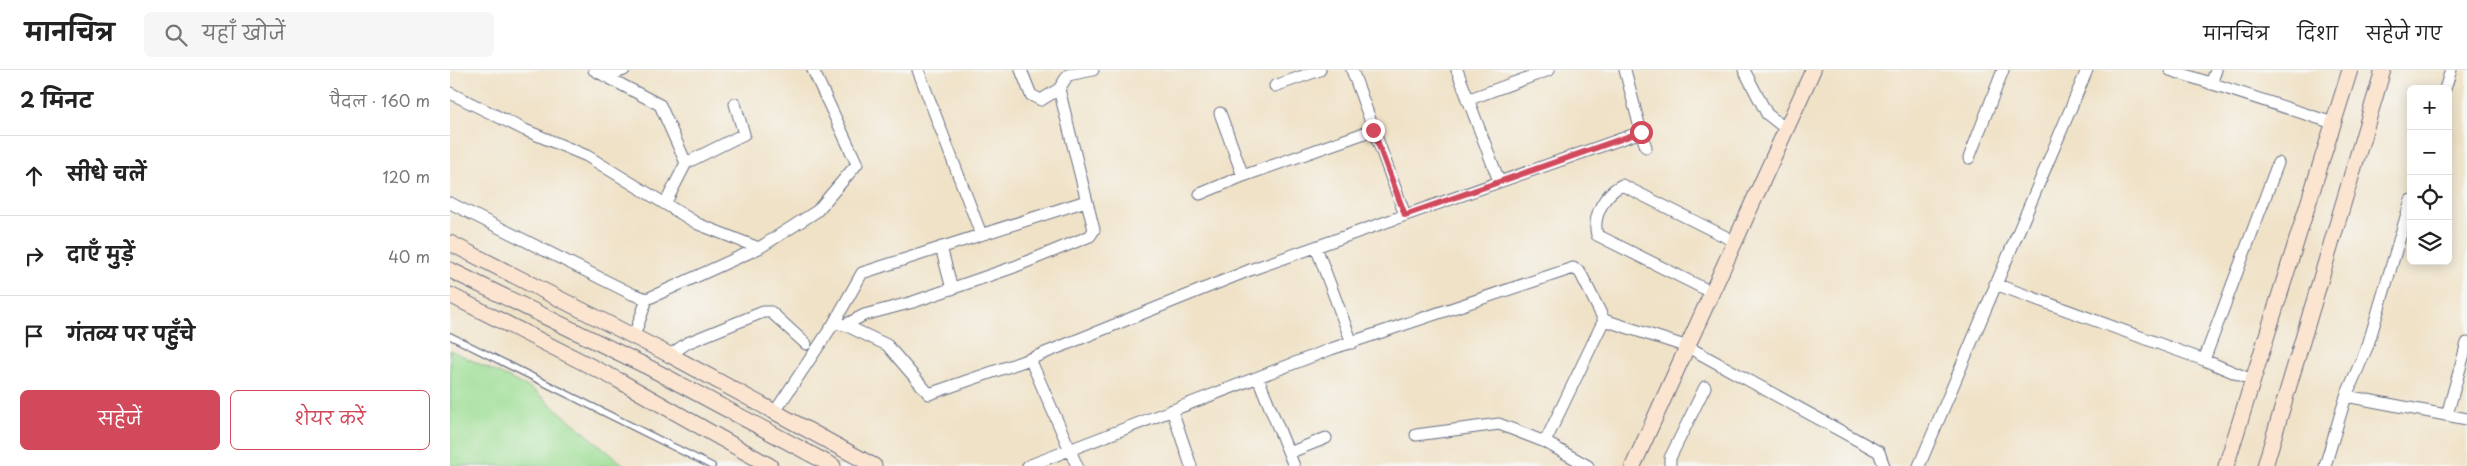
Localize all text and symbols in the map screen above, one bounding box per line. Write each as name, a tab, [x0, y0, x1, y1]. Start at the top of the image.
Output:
search box	[144, 12, 494, 57]
text: मानचित्र	[25, 13, 114, 49]
text: यहाँ खोजें	[202, 18, 285, 46]
text: मानचित्र	[2203, 19, 2269, 46]
text: दिशा	[2297, 19, 2338, 46]
text: सहेजे गए	[2366, 19, 2442, 46]
icon: search	[162, 21, 190, 49]
text: 2 मिनट	[20, 83, 92, 115]
map controls	[2407, 85, 2452, 265]
button: +	[2407, 85, 2452, 130]
text: पैदल · 160 m	[330, 88, 430, 112]
route end	[1362, 119, 1385, 142]
route start	[1630, 121, 1653, 144]
button: −	[2407, 130, 2452, 175]
text: सीधे चलें	[67, 159, 146, 187]
icon: ahead	[20, 162, 48, 190]
text: 120 m	[383, 164, 430, 188]
button: locate	[2407, 175, 2452, 220]
button: layers	[2407, 220, 2452, 265]
text: दाएँ मुड़ें	[67, 239, 134, 267]
icon: right	[20, 242, 48, 270]
text: 40 m	[388, 244, 430, 268]
text: गंतव्य पर पहुँचे	[67, 319, 195, 347]
icon: arrive	[20, 322, 48, 350]
button: सहेजें	[20, 390, 220, 450]
button: शेयर करें	[230, 390, 430, 450]

